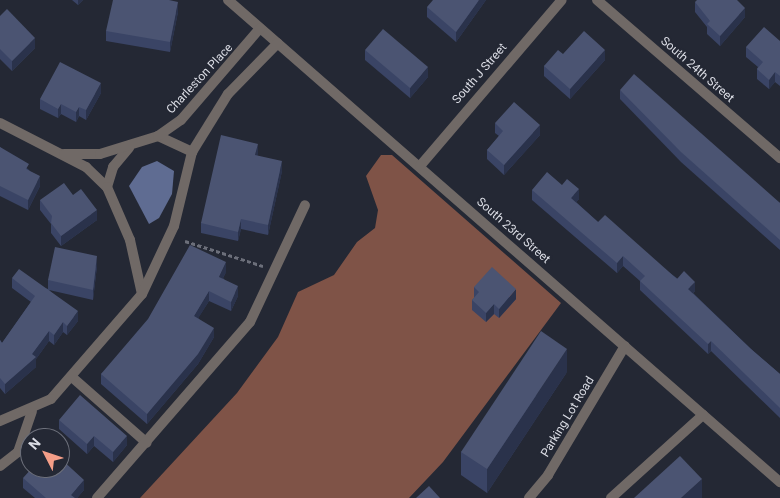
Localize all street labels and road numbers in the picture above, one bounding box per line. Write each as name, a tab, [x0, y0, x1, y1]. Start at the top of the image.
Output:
street label: South 24th Street	[657, 34, 737, 106]
street label: Charleston Place	[164, 41, 236, 117]
street label: South J Street	[450, 41, 510, 107]
street label: South 23rd Street	[473, 195, 553, 267]
street label: Parking Lot Road	[538, 374, 598, 460]

